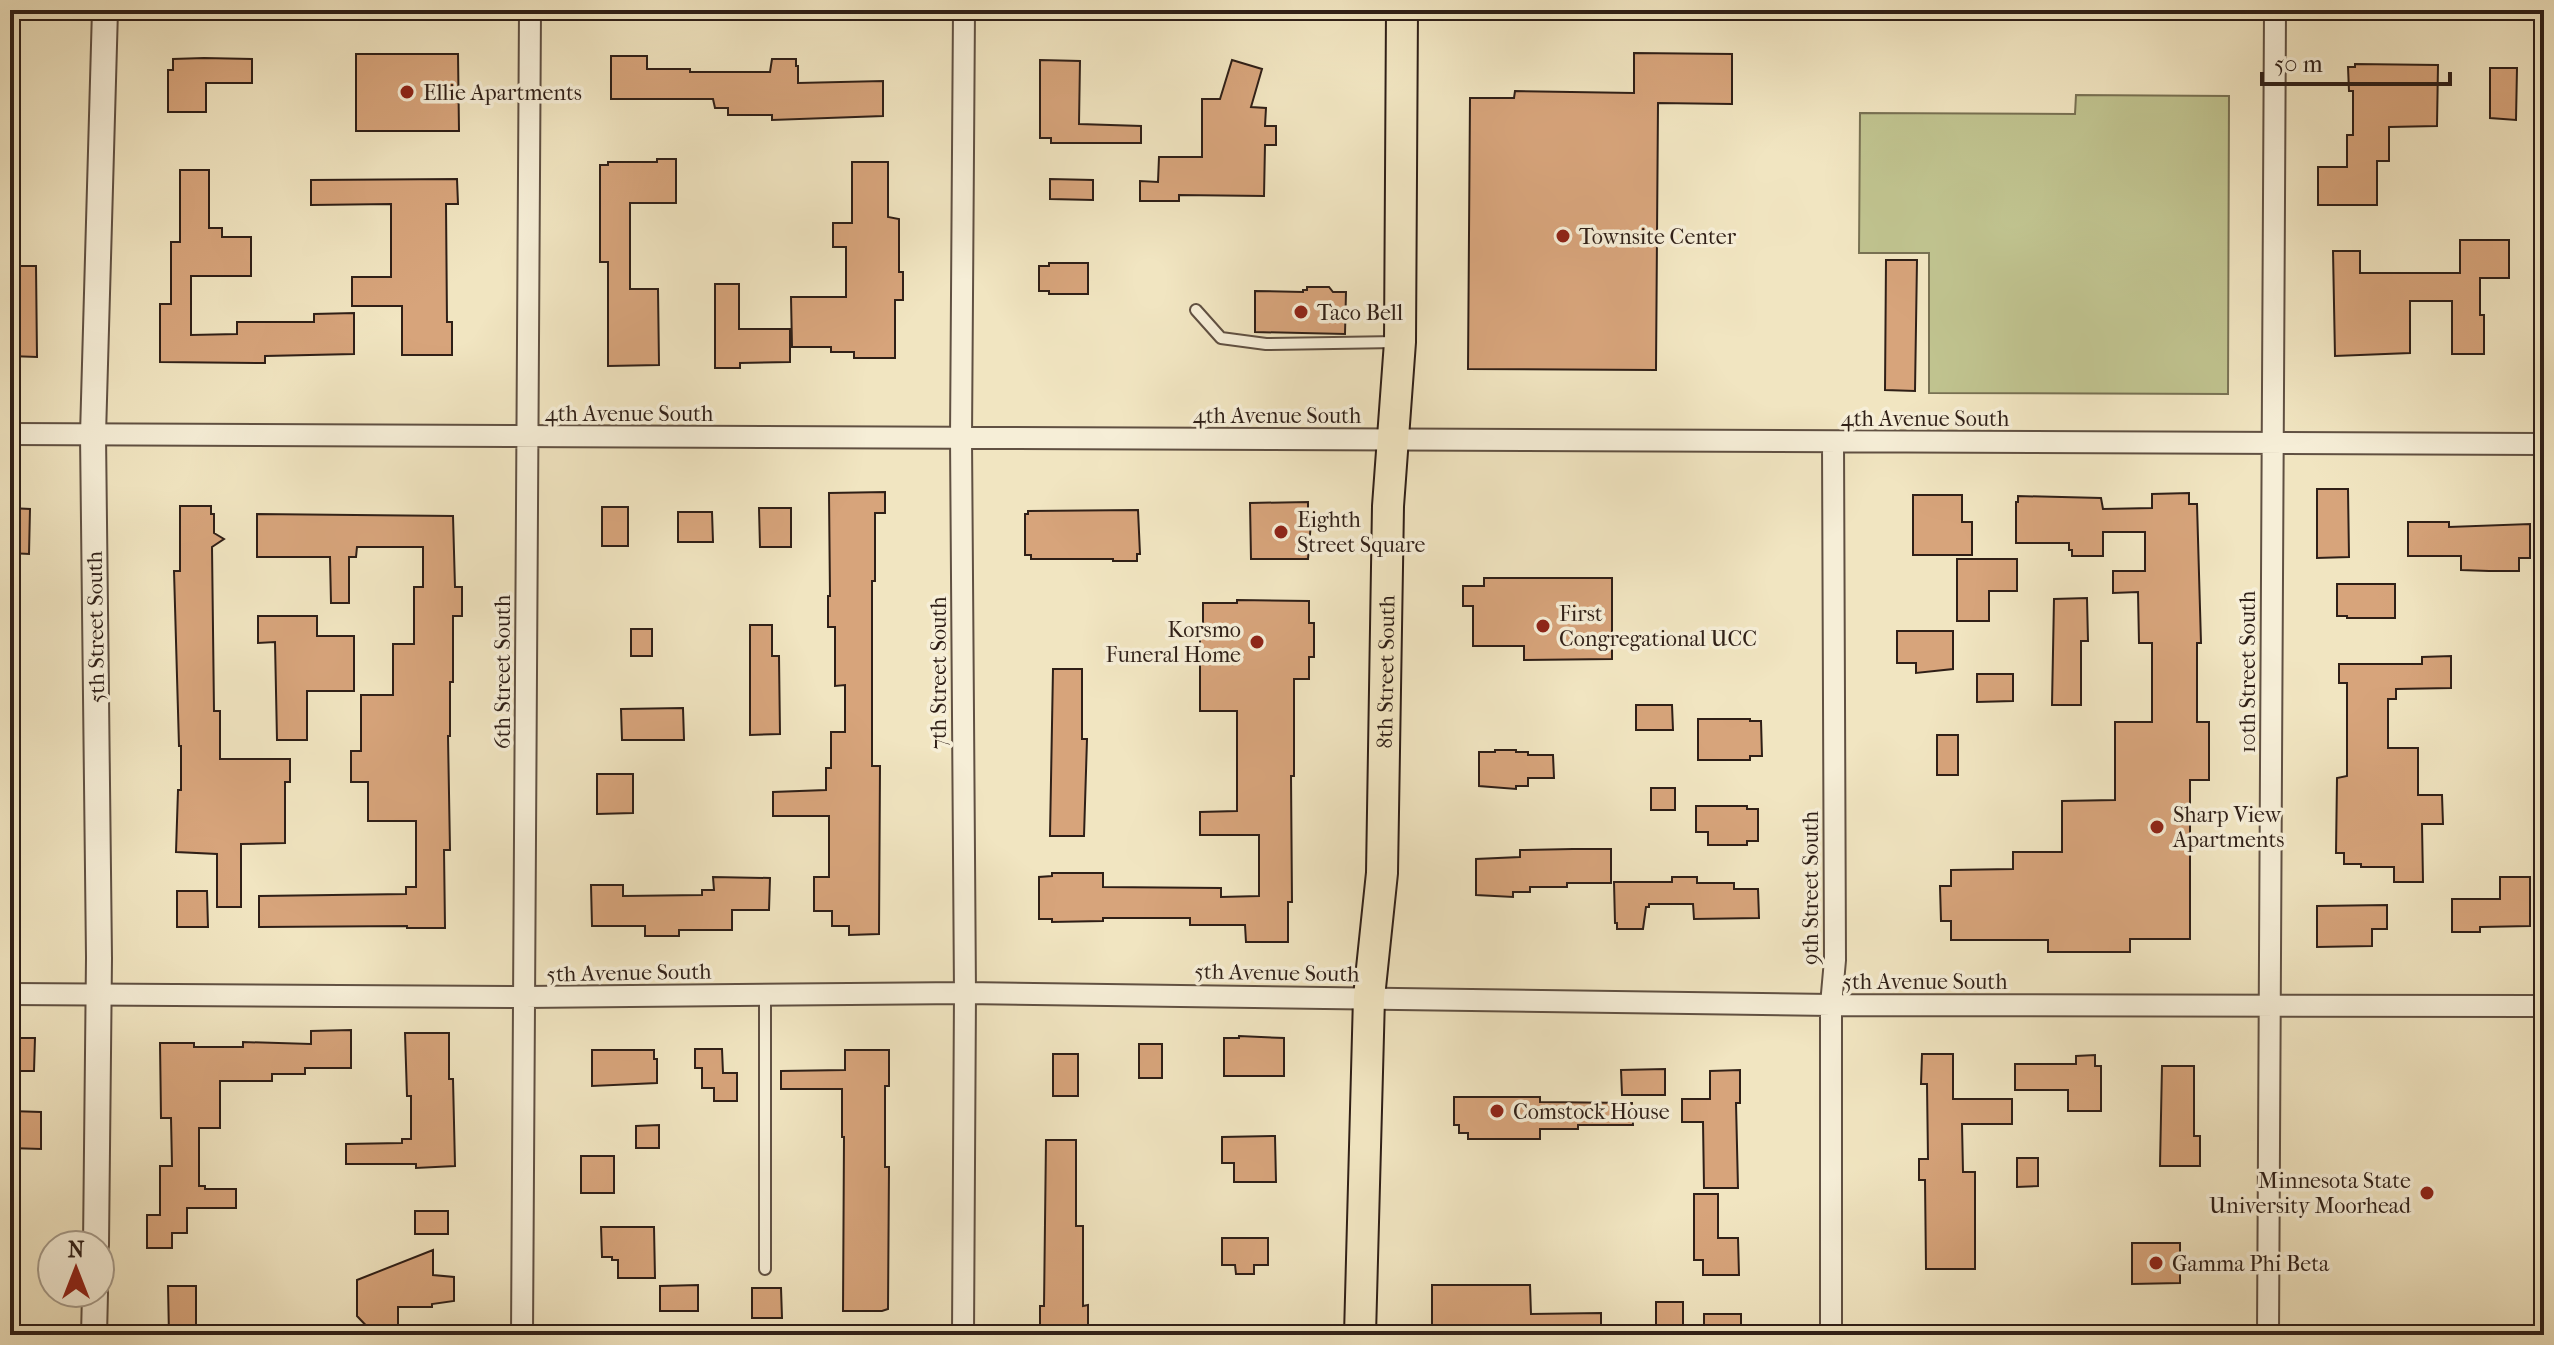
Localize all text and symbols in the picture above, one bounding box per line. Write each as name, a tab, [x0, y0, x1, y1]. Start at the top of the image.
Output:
scale bar	[2262, 36, 2450, 86]
text: 50 m	[2274, 50, 2323, 78]
place label: Ellie Apartments	[423, 80, 582, 106]
marker: Ellie Apartments	[398, 83, 416, 101]
place label: Townsite Center	[1579, 224, 1737, 250]
marker: Townsite Center	[1554, 227, 1572, 245]
place label: Taco Bell	[1317, 300, 1403, 326]
marker: Taco Bell	[1292, 303, 1310, 321]
street label: 4th Avenue South	[545, 401, 714, 427]
street label: 4th Avenue South	[1193, 403, 1362, 429]
street label: 4th Avenue South	[1841, 406, 2010, 432]
place label: Eighth Street Square	[1297, 507, 1425, 558]
marker: Eighth Street Square	[1272, 523, 1290, 541]
street label: 5th Street South	[82, 550, 110, 703]
street label: 10th Street South	[2235, 590, 2261, 753]
street label: 6th Street South	[490, 594, 516, 749]
street label: 8th Street South	[1372, 594, 1401, 749]
street label: 7th Street South	[926, 596, 952, 750]
place label: First Congregational UCC	[1559, 601, 1757, 652]
place label: Korsmo Funeral Home	[1106, 617, 1241, 668]
marker: First Congregational UCC	[1534, 617, 1552, 635]
marker: Korsmo Funeral Home	[1248, 633, 1266, 651]
place label: Sharp View Apartments	[2172, 802, 2284, 853]
street label: 9th Street South	[1798, 810, 1824, 965]
marker: Sharp View Apartments	[2148, 818, 2166, 836]
street label: 5th Avenue South	[546, 959, 712, 987]
street label: 5th Avenue South	[1194, 959, 1360, 987]
street label: 5th Avenue South	[1842, 969, 2008, 995]
place label: Comstock House	[1513, 1099, 1670, 1125]
marker: Comstock House	[1488, 1102, 1506, 1120]
place label: Minnesota State University Moorhead	[2209, 1168, 2412, 1219]
marker: Minnesota State University Moorhead	[2418, 1184, 2436, 1202]
north arrow	[36, 1229, 116, 1309]
text: N	[68, 1237, 85, 1263]
place label: Gamma Phi Beta	[2172, 1251, 2330, 1277]
marker: Gamma Phi Beta	[2147, 1254, 2165, 1272]

